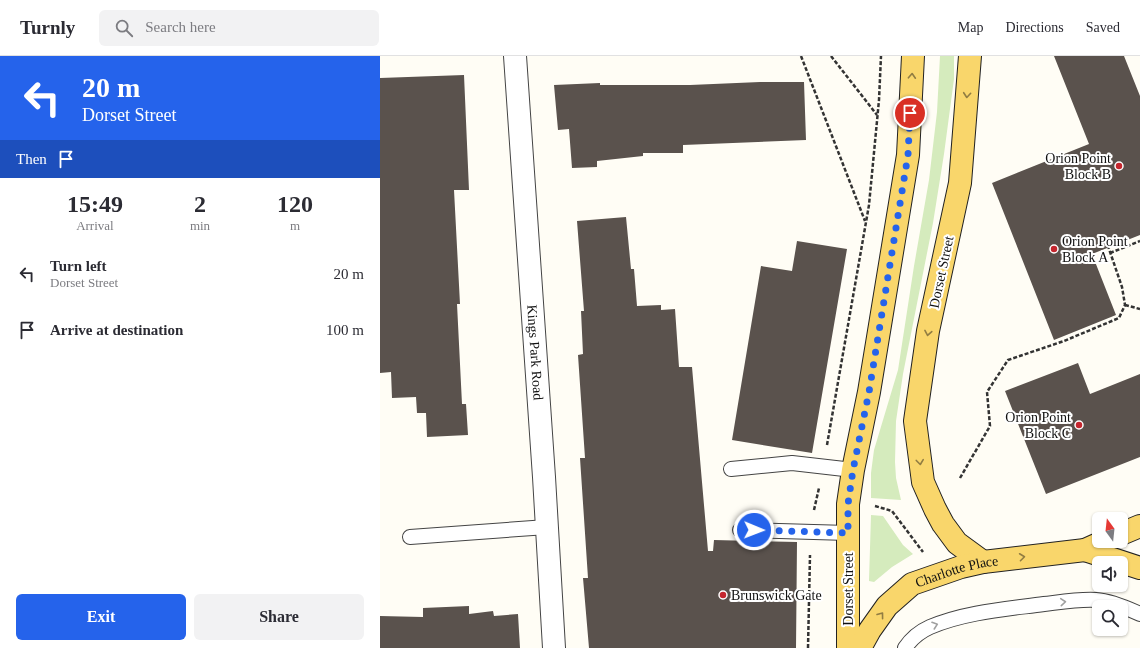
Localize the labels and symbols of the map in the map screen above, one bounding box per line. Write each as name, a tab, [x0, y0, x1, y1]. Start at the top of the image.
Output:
one-way arrow	[908, 73, 917, 79]
one-way arrow	[963, 92, 972, 98]
pin	[893, 96, 927, 130]
place label: Orion Point Block B	[1045, 151, 1111, 182]
marker: Orion Point Block B	[1114, 161, 1124, 171]
place label: Orion Point Block A	[1062, 234, 1128, 265]
street label: Dorset Street	[927, 235, 956, 310]
marker: Orion Point Block A	[1049, 244, 1059, 254]
street label: Kings Park Road	[524, 304, 546, 401]
one-way arrow	[924, 330, 933, 336]
place label: Orion Point Block C	[1005, 410, 1071, 441]
marker: Orion Point Block C	[1074, 420, 1084, 430]
one-way arrow	[915, 459, 924, 465]
position arrow	[733, 509, 775, 551]
north arrow	[1092, 512, 1128, 548]
street label: Dorset Street	[841, 552, 856, 626]
street label: Charlotte Place	[913, 553, 999, 590]
one-way arrow	[1019, 553, 1025, 562]
place label: Brunswick Gate	[731, 588, 822, 603]
marker: Brunswick Gate	[718, 590, 728, 600]
one-way arrow	[1060, 598, 1066, 607]
one-way arrow	[876, 612, 883, 619]
one-way arrow	[932, 621, 939, 630]

